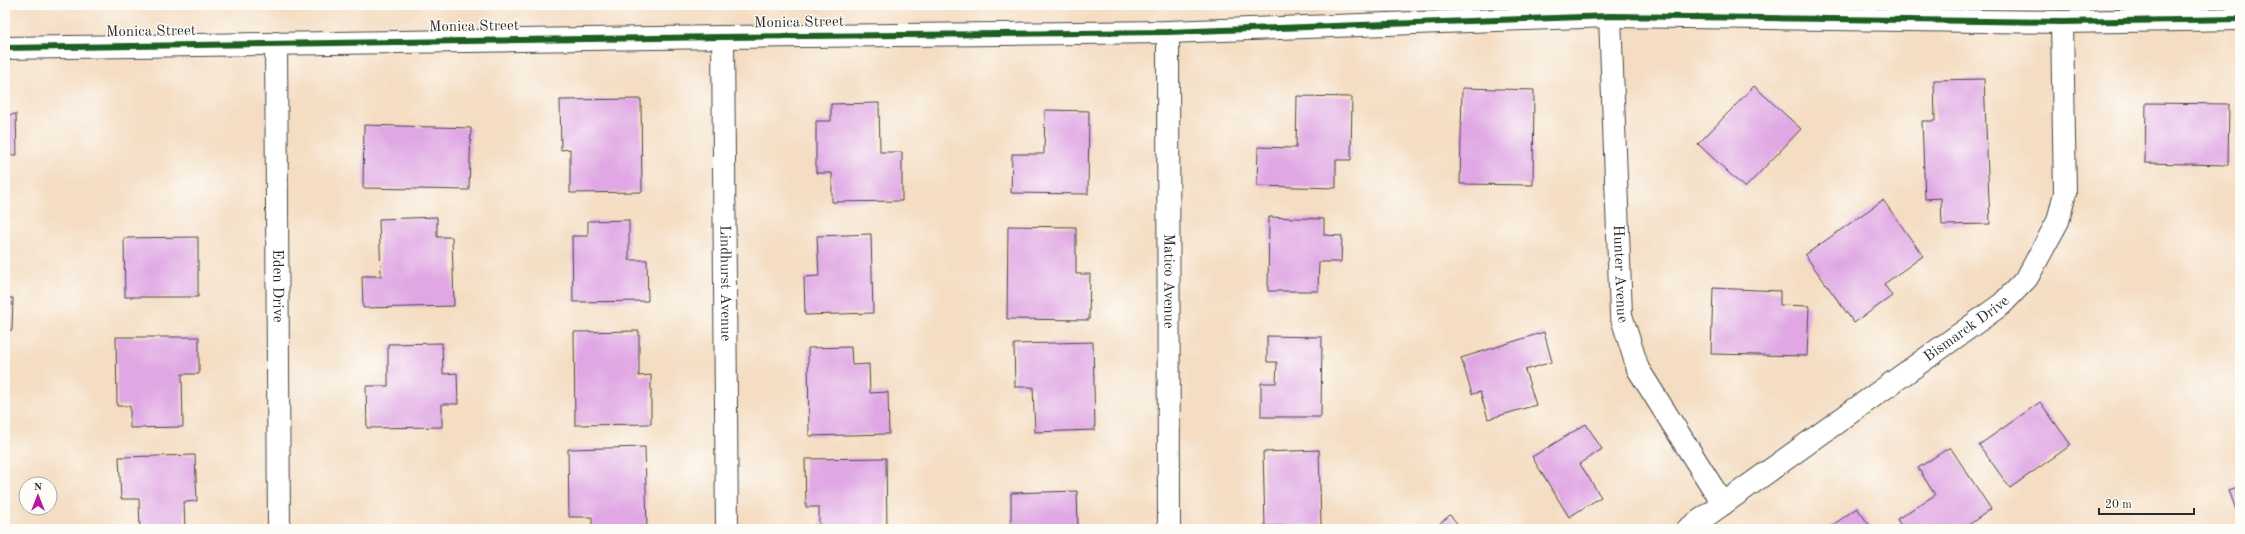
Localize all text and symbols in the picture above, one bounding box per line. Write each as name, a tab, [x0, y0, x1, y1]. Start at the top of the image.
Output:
street label: Monica Street	[754, 15, 844, 31]
street label: Monica Street	[429, 19, 519, 35]
street label: Monica Street	[106, 24, 196, 40]
street label: Hunter Avenue	[1610, 224, 1631, 325]
street label: Lindhurst Avenue	[717, 225, 733, 341]
street label: Matico Avenue	[1161, 233, 1176, 329]
street label: Eden Drive	[270, 249, 285, 323]
street label: Bismarck Drive	[1921, 294, 2012, 365]
north arrow	[18, 476, 58, 516]
text: N	[34, 482, 43, 493]
scale bar	[2099, 490, 2194, 516]
text: 20 m	[2105, 499, 2132, 511]

